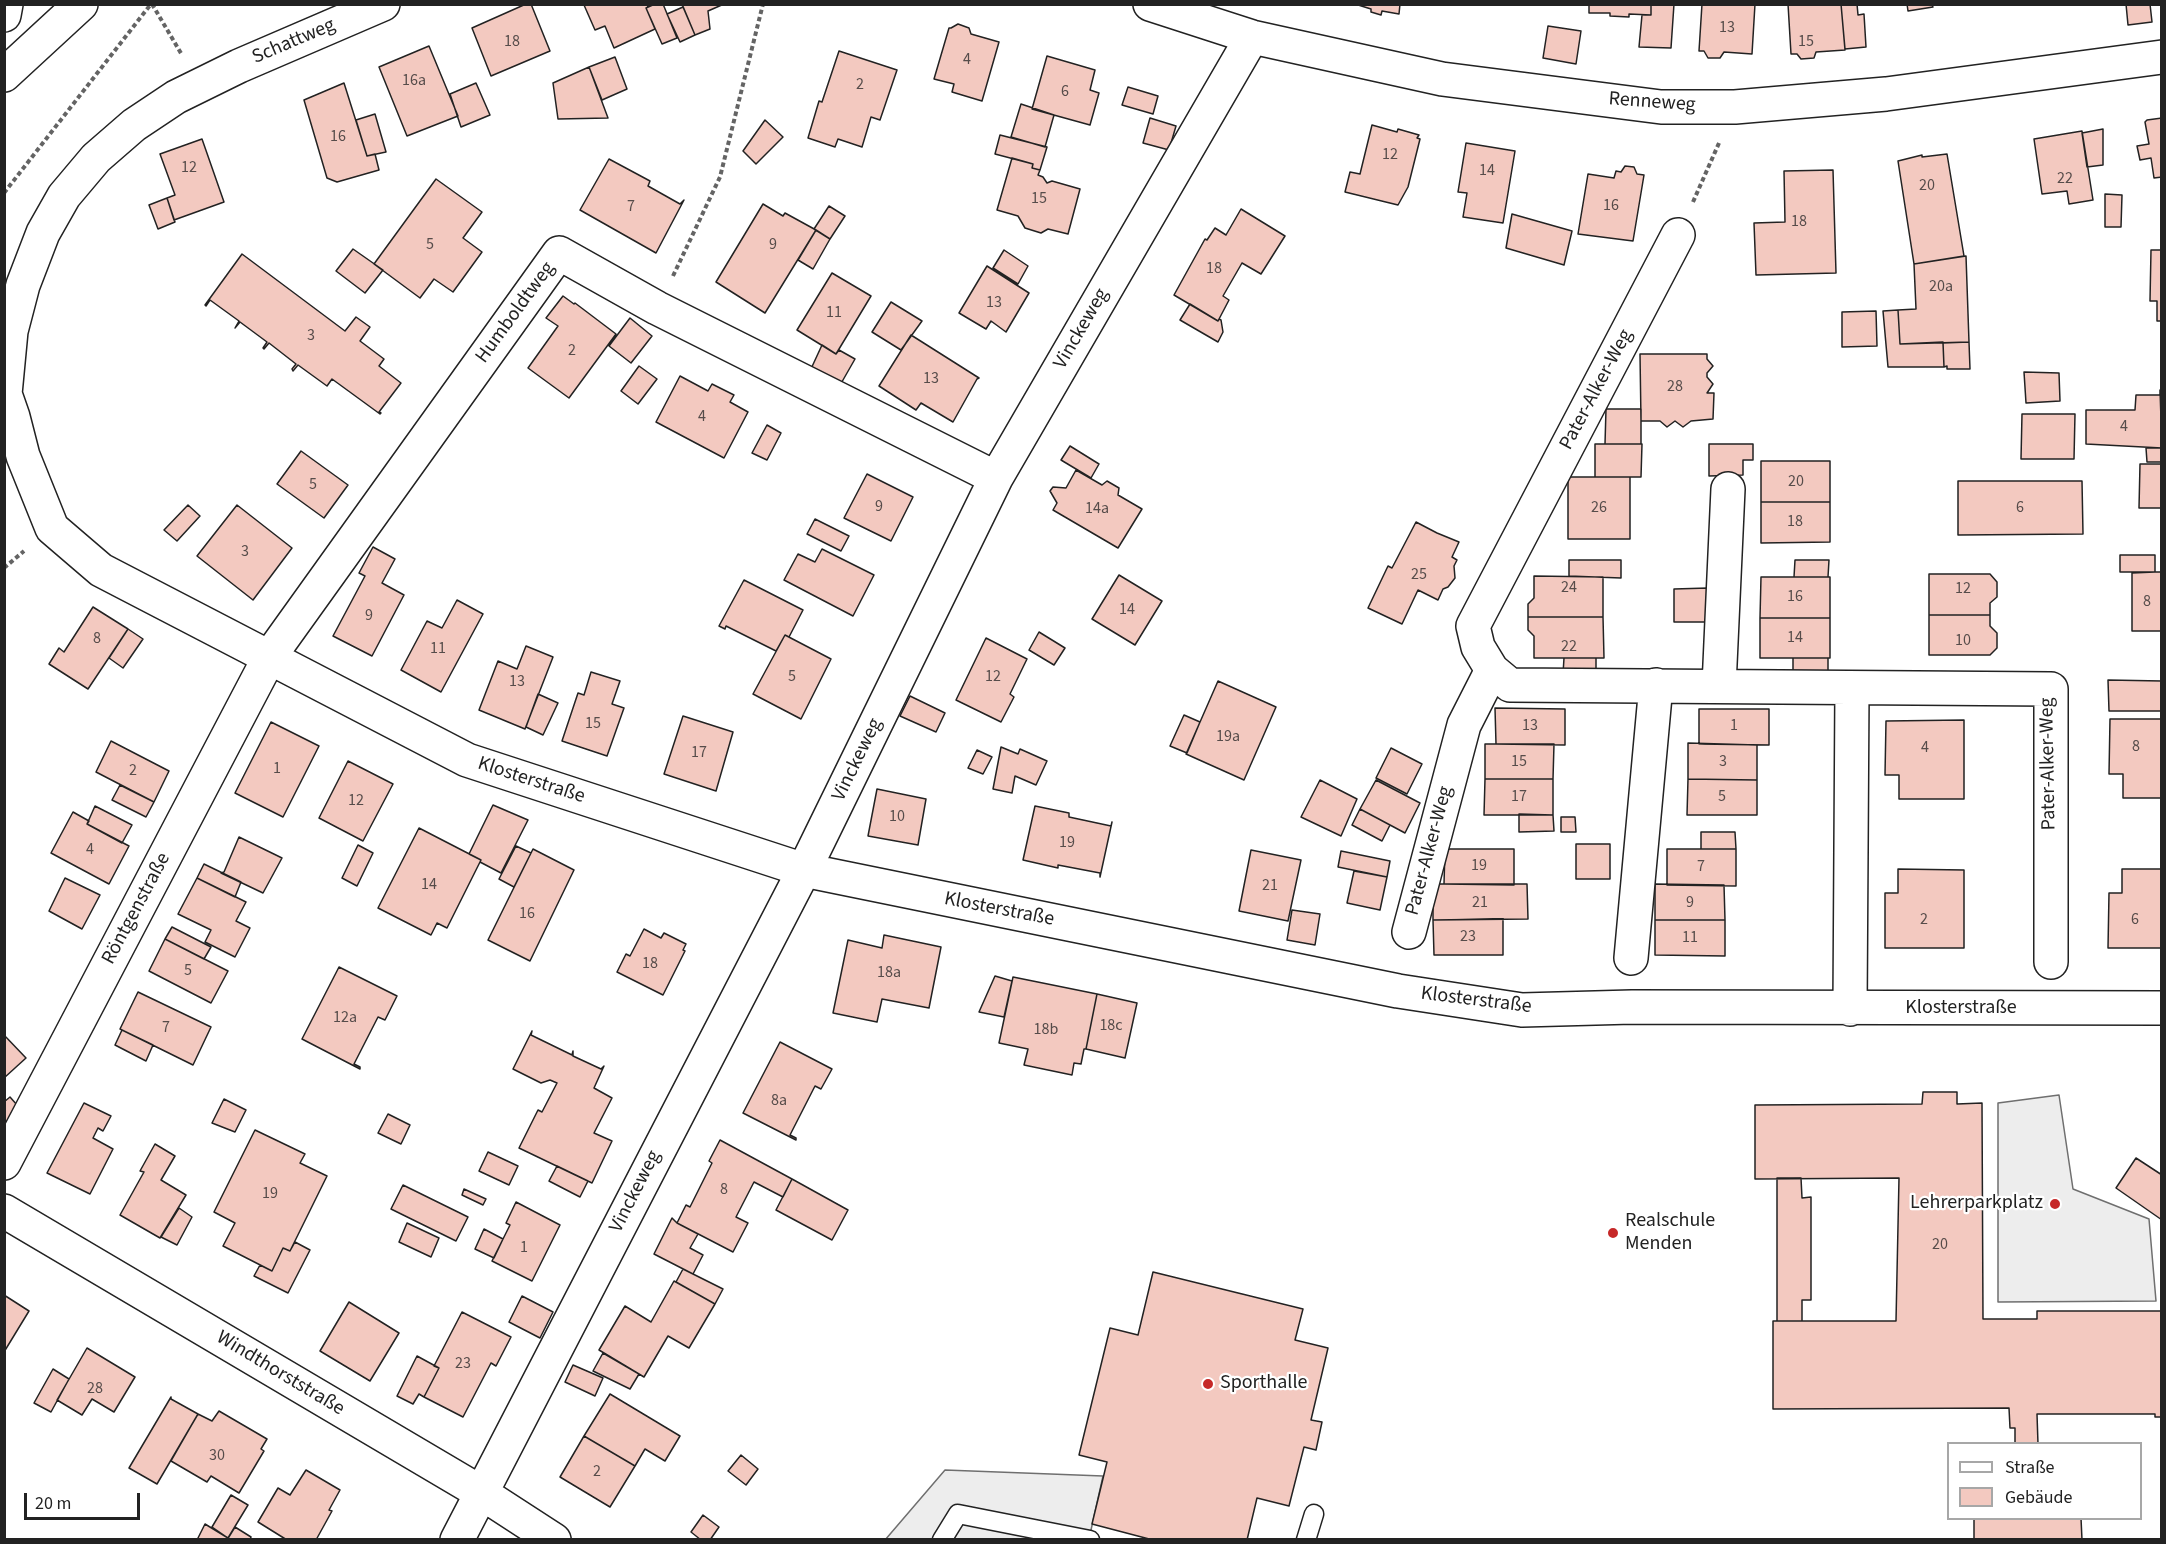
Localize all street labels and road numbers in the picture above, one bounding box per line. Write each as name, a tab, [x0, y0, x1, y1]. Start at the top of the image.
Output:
street label: Schattweg	[249, 14, 339, 70]
street label: Renneweg	[1608, 88, 1696, 118]
street label: Humboldtweg	[471, 258, 561, 368]
street label: Vinckeweg	[1049, 284, 1115, 374]
street label: Pater-Alker-Weg	[1555, 326, 1639, 454]
street label: Pater-Alker-Weg	[2036, 697, 2062, 831]
street label: Vinckeweg	[828, 715, 888, 805]
street label: Klosterstraße	[474, 752, 588, 810]
street label: Pater-Alker-Weg	[1401, 784, 1459, 918]
street label: Röntgenstraße	[98, 849, 176, 969]
street label: Klosterstraße	[942, 888, 1056, 932]
street label: Klosterstraße	[1419, 982, 1533, 1020]
street label: Klosterstraße	[1905, 997, 2017, 1021]
street label: Vinckeweg	[605, 1147, 667, 1237]
street label: Windthorststraße	[212, 1326, 348, 1422]

